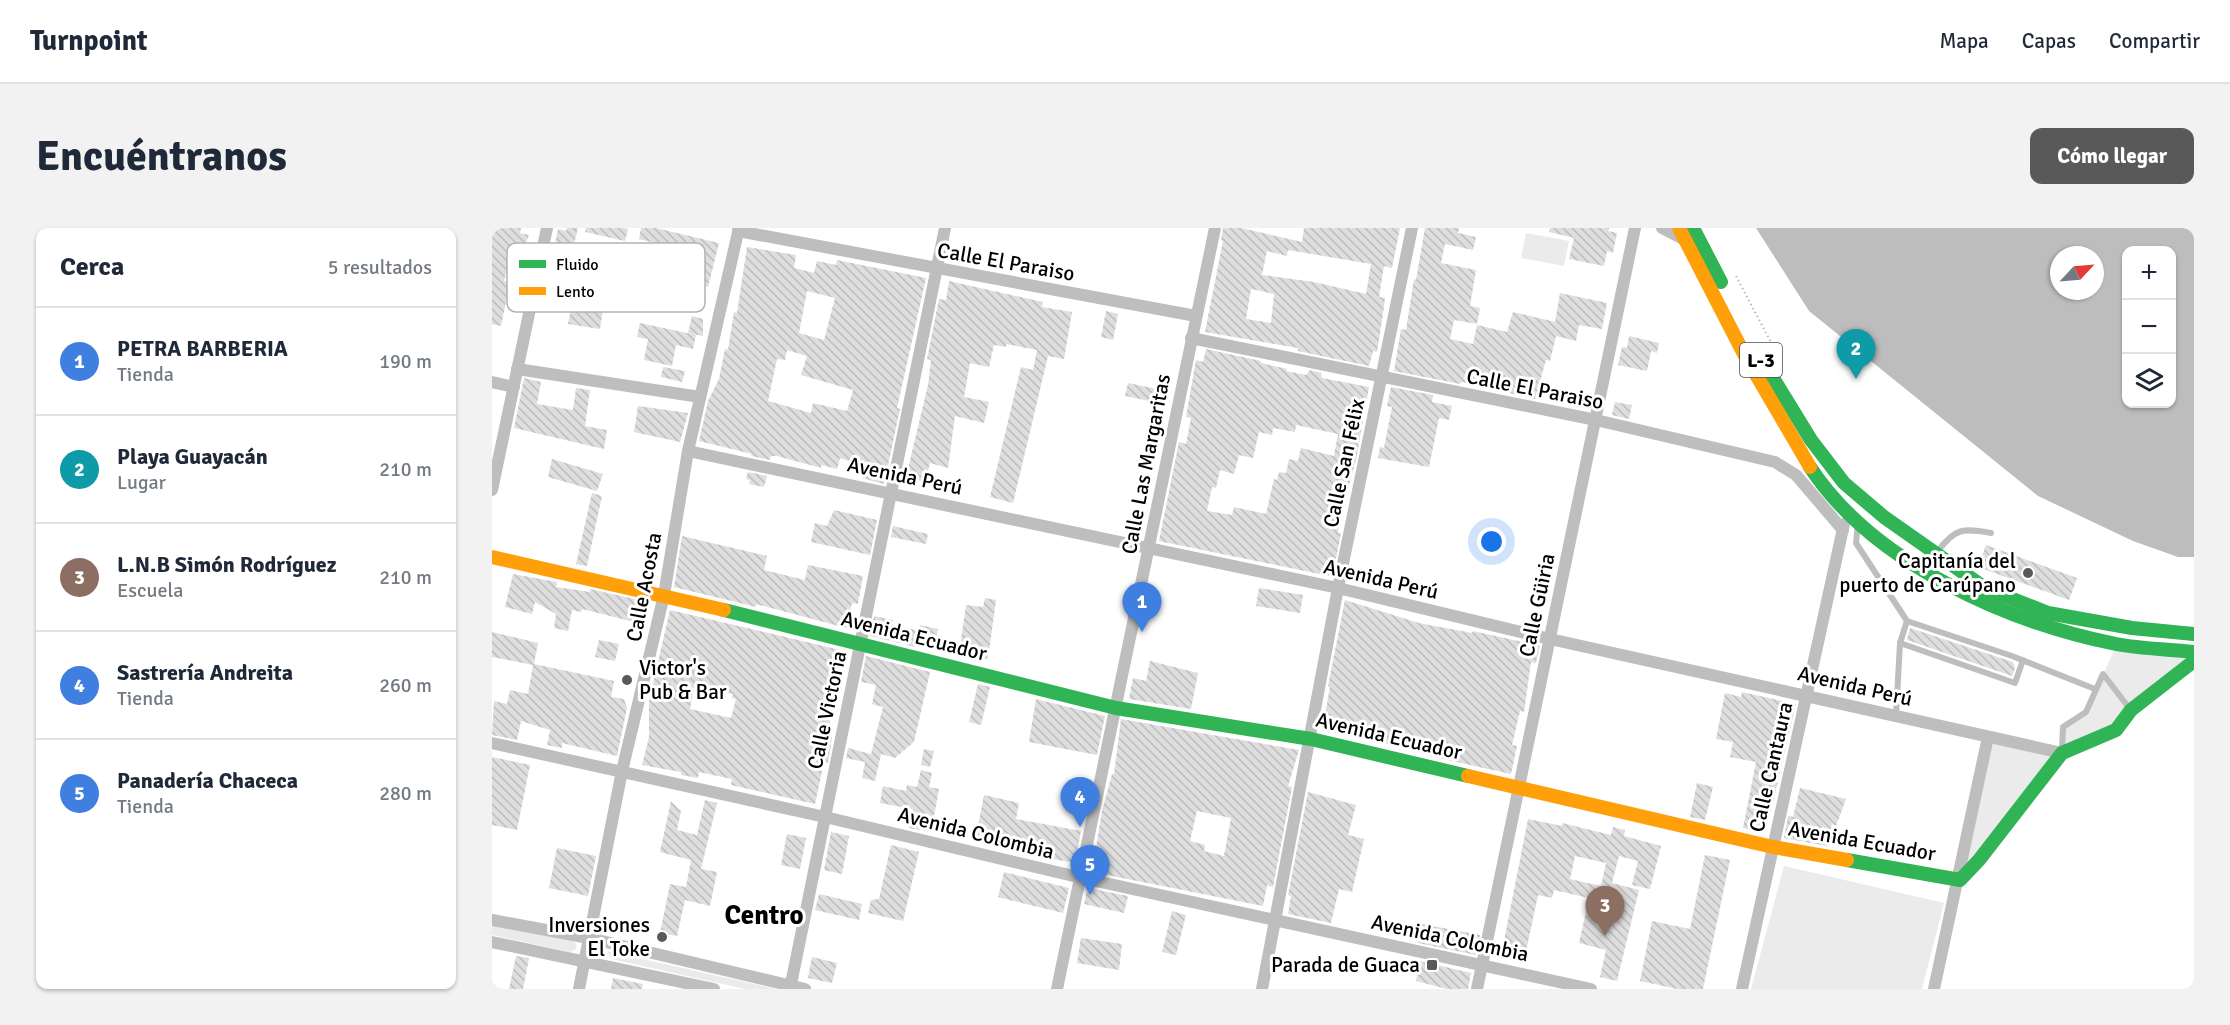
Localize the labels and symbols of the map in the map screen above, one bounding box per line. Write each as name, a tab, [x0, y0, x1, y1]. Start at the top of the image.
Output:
street label: Calle El Paraiso	[935, 237, 1077, 287]
legend	[507, 243, 705, 312]
north arrow	[2050, 246, 2104, 300]
text: Fluido	[556, 255, 599, 275]
text: Lento	[556, 282, 594, 302]
pin: 2	[1836, 330, 1876, 379]
road number: L-3	[1740, 343, 1782, 377]
street label: Calle El Paraiso	[1464, 363, 1606, 415]
street label: Calle Las Margaritas	[1116, 372, 1176, 556]
street label: Calle San Félix	[1318, 396, 1370, 530]
street label: Avenida Perú	[845, 451, 965, 501]
your location	[1477, 527, 1506, 556]
street label: Calle Acosta	[621, 530, 667, 644]
place label: Capitanía del puerto de Carúpano	[1839, 548, 2016, 598]
street label: Calle Güiria	[1513, 551, 1561, 659]
street label: Avenida Perú	[1321, 553, 1441, 605]
marker: Capitanía del puerto de Carúpano	[2021, 566, 2035, 580]
pin: 1	[1122, 582, 1162, 632]
street label: Avenida Ecuador	[838, 605, 990, 667]
street label: Calle Victoria	[802, 648, 852, 772]
place label: Victor's Pub & Bar	[639, 655, 727, 705]
street label: Avenida Perú	[1795, 660, 1915, 712]
marker: Victor's Pub & Bar	[620, 673, 634, 687]
street label: Calle Cantaura	[1743, 699, 1799, 835]
street label: Avenida Ecuador	[1313, 707, 1465, 766]
pin: 4	[1060, 778, 1100, 827]
street label: Avenida Colombia	[895, 801, 1057, 865]
street label: Avenida Ecuador	[1786, 815, 1938, 867]
pin: 5	[1070, 846, 1110, 895]
pin: 3	[1586, 886, 1624, 936]
district label: Centro	[724, 899, 804, 932]
street label: Avenida Colombia	[1369, 909, 1531, 967]
place label: Inversiones El Toke	[548, 912, 650, 962]
marker: Inversiones El Toke	[655, 930, 669, 944]
place label: Parada de Guaca	[1271, 952, 1420, 978]
marker: Parada de Guaca	[1425, 958, 1439, 972]

